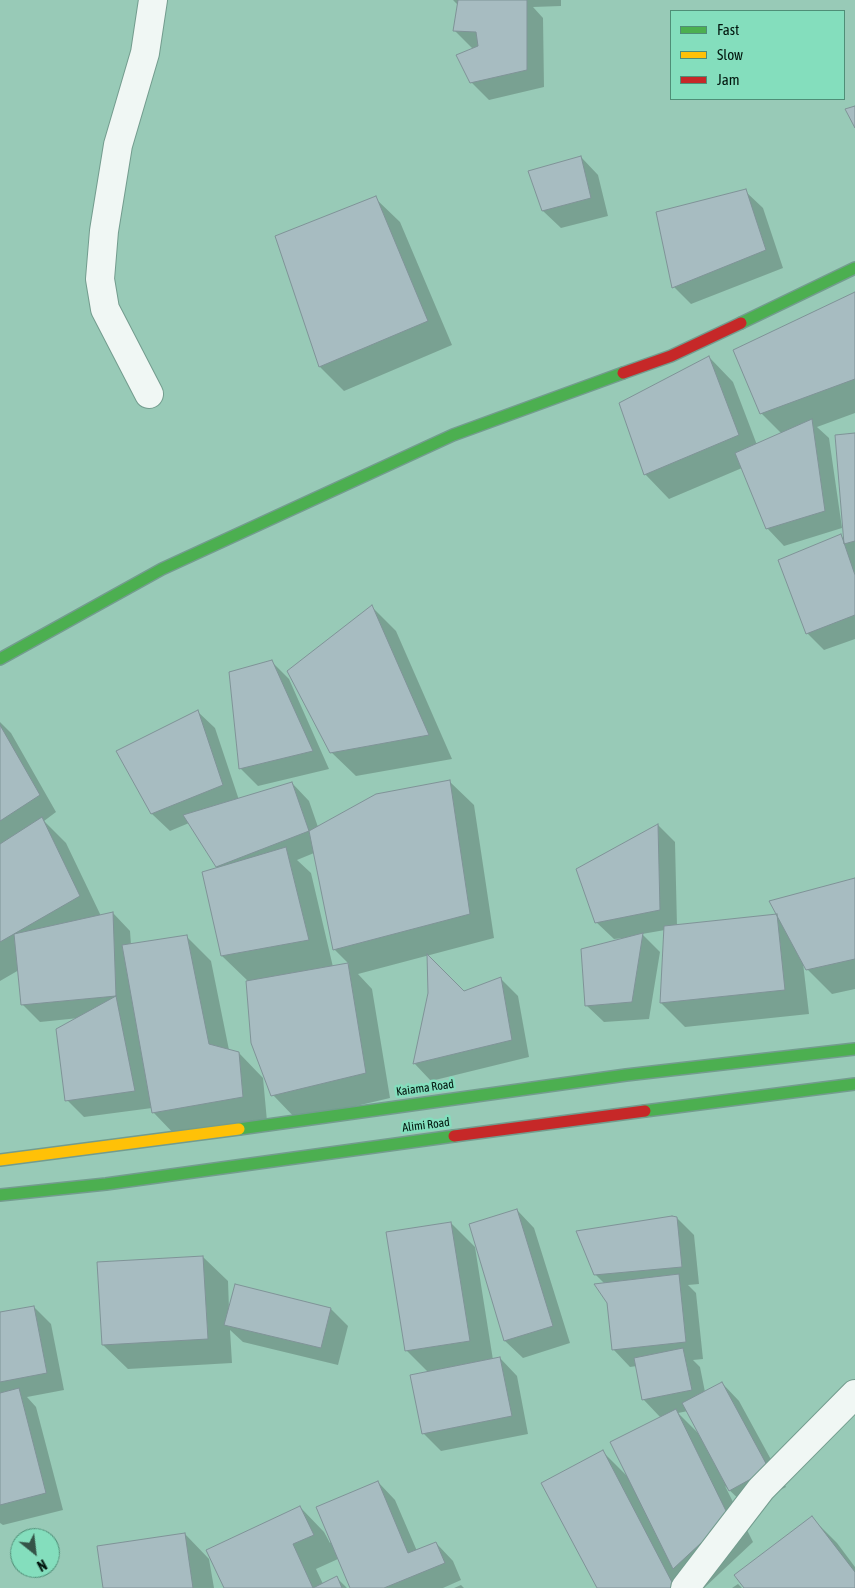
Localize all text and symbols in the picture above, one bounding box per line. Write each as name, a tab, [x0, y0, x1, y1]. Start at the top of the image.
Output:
legend	[670, 10, 845, 100]
text: Fast	[717, 21, 739, 38]
text: Slow	[717, 46, 743, 63]
text: Jam	[717, 71, 740, 88]
street label: Kaiama Road	[395, 1077, 455, 1099]
street label: Alimi Road	[401, 1115, 451, 1135]
north arrow	[10, 1528, 60, 1578]
text: N	[34, 1556, 49, 1574]

